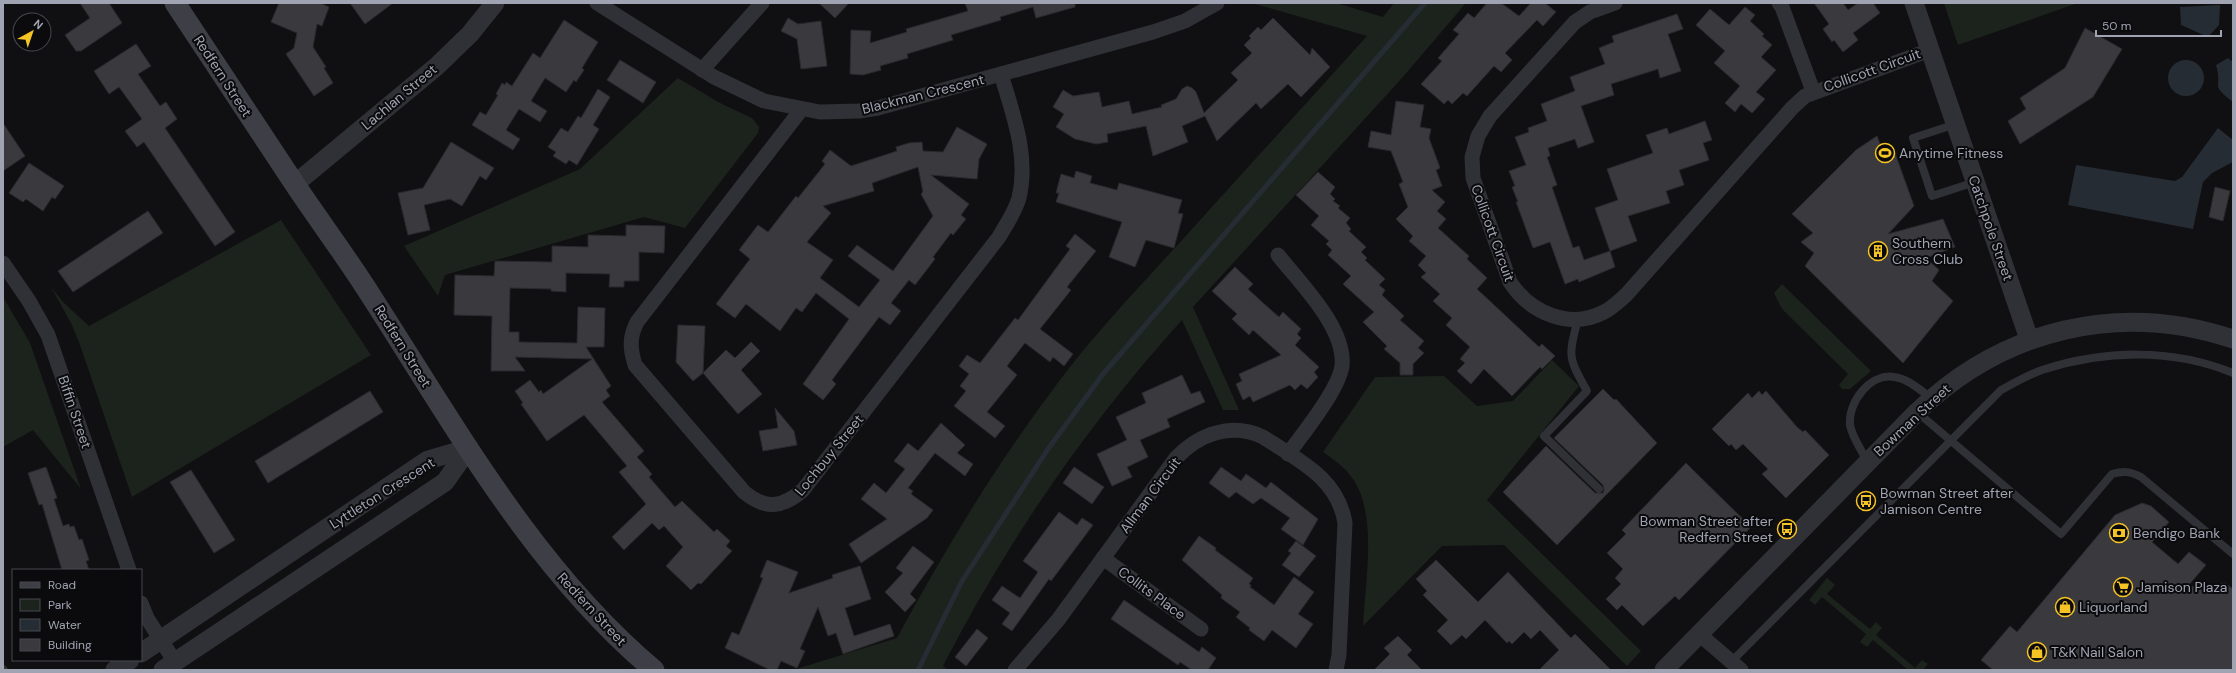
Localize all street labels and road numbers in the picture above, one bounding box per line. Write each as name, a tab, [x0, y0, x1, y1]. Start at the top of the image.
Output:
street label: Redfern Street	[190, 32, 256, 120]
street label: Collicott Circuit	[1821, 44, 1923, 96]
street label: Lachlan Street	[358, 60, 440, 134]
street label: Blackman Crescent	[860, 70, 986, 118]
street label: Catchpole Street	[1965, 173, 2017, 283]
street label: Collicott Circuit	[1467, 182, 1519, 284]
street label: Redfern Street	[371, 302, 435, 390]
street label: Biffin Street	[54, 373, 96, 451]
street label: Bowman Street	[1870, 380, 1954, 460]
street label: Lochbuy Street	[791, 411, 867, 499]
street label: Lyttleton Crescent	[326, 453, 438, 533]
street label: Allman Circuit	[1116, 453, 1184, 537]
street label: Collits Place	[1115, 562, 1189, 624]
street label: Redfern Street	[553, 569, 631, 649]

